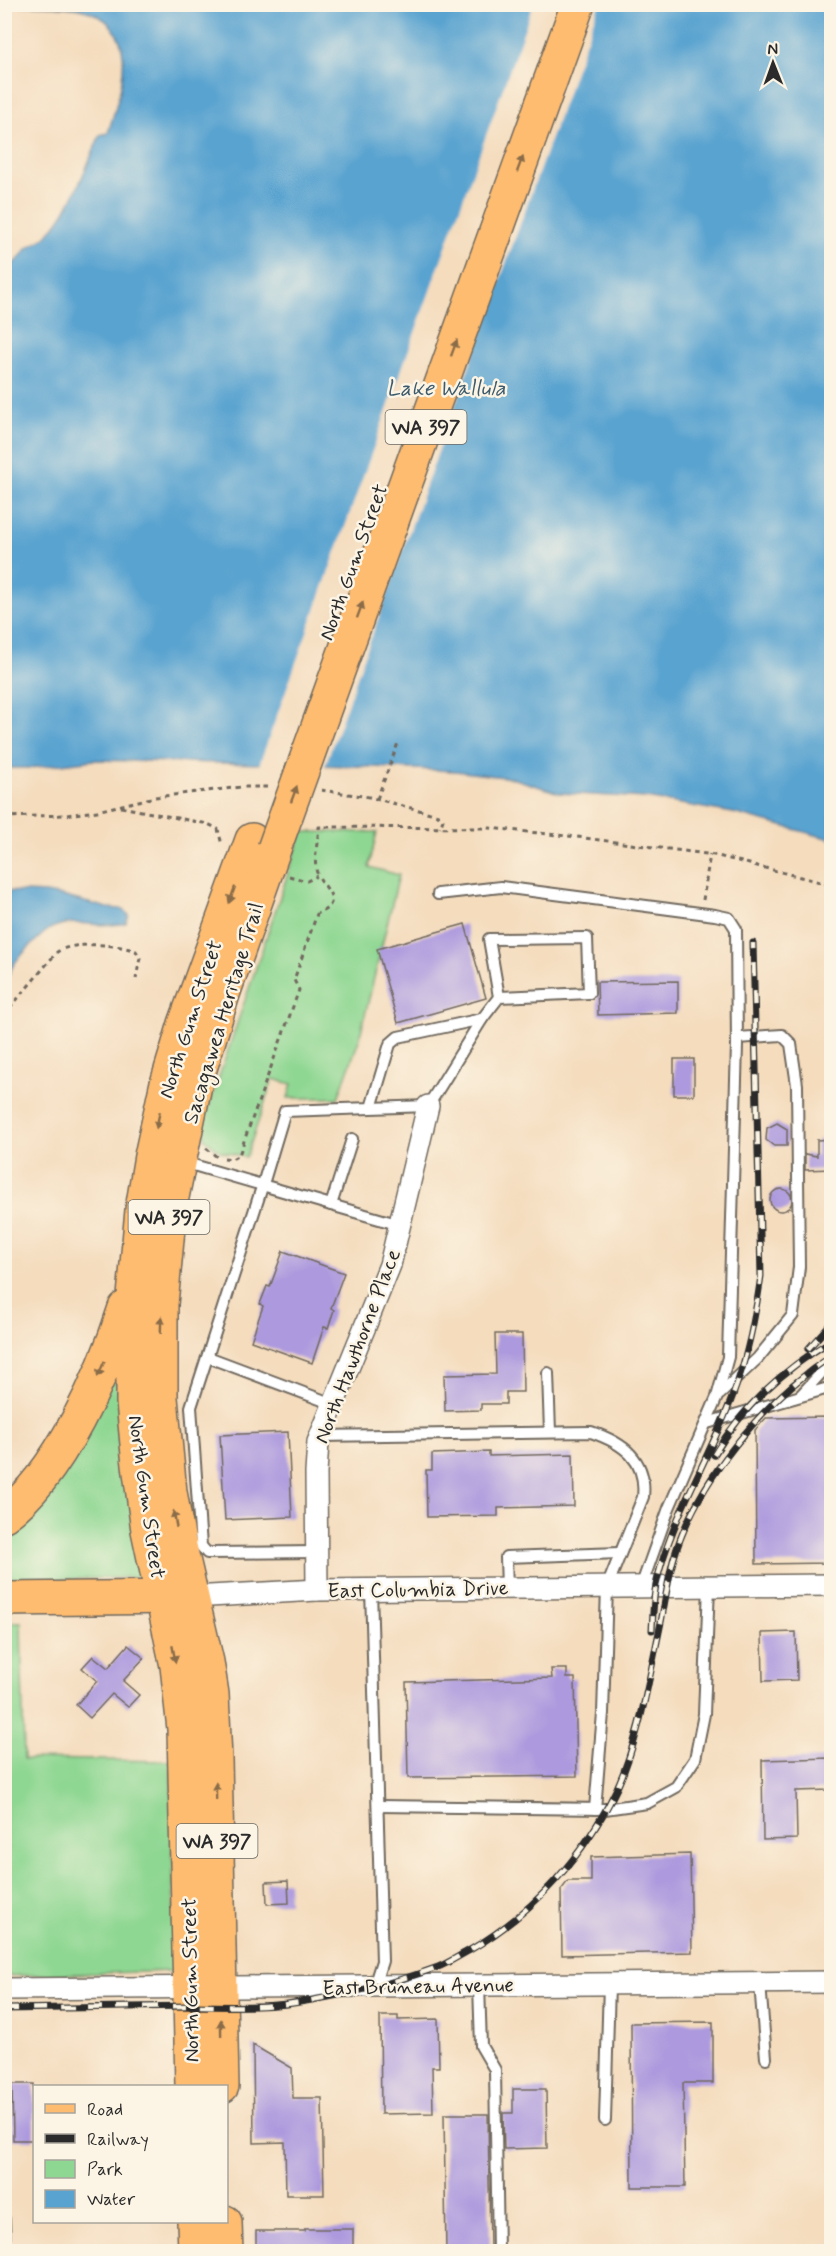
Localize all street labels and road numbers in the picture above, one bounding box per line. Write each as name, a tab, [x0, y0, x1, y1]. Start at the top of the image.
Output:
road number: WA 397	[386, 410, 466, 444]
street label: North Gum Street	[313, 480, 395, 645]
street label: Sacagawea Heritage Trail	[177, 899, 272, 1128]
street label: North Gum Street	[152, 937, 230, 1102]
road number: WA 397	[128, 1200, 210, 1234]
street label: North Hawthorne Place	[308, 1245, 408, 1448]
street label: North Gum Street	[121, 1414, 171, 1581]
street label: East Columbia Drive	[327, 1574, 509, 1606]
road number: WA 397	[176, 1824, 258, 1858]
street label: North Gum Street	[176, 1897, 206, 2063]
street label: East Bruneau Avenue	[322, 1971, 514, 2003]

